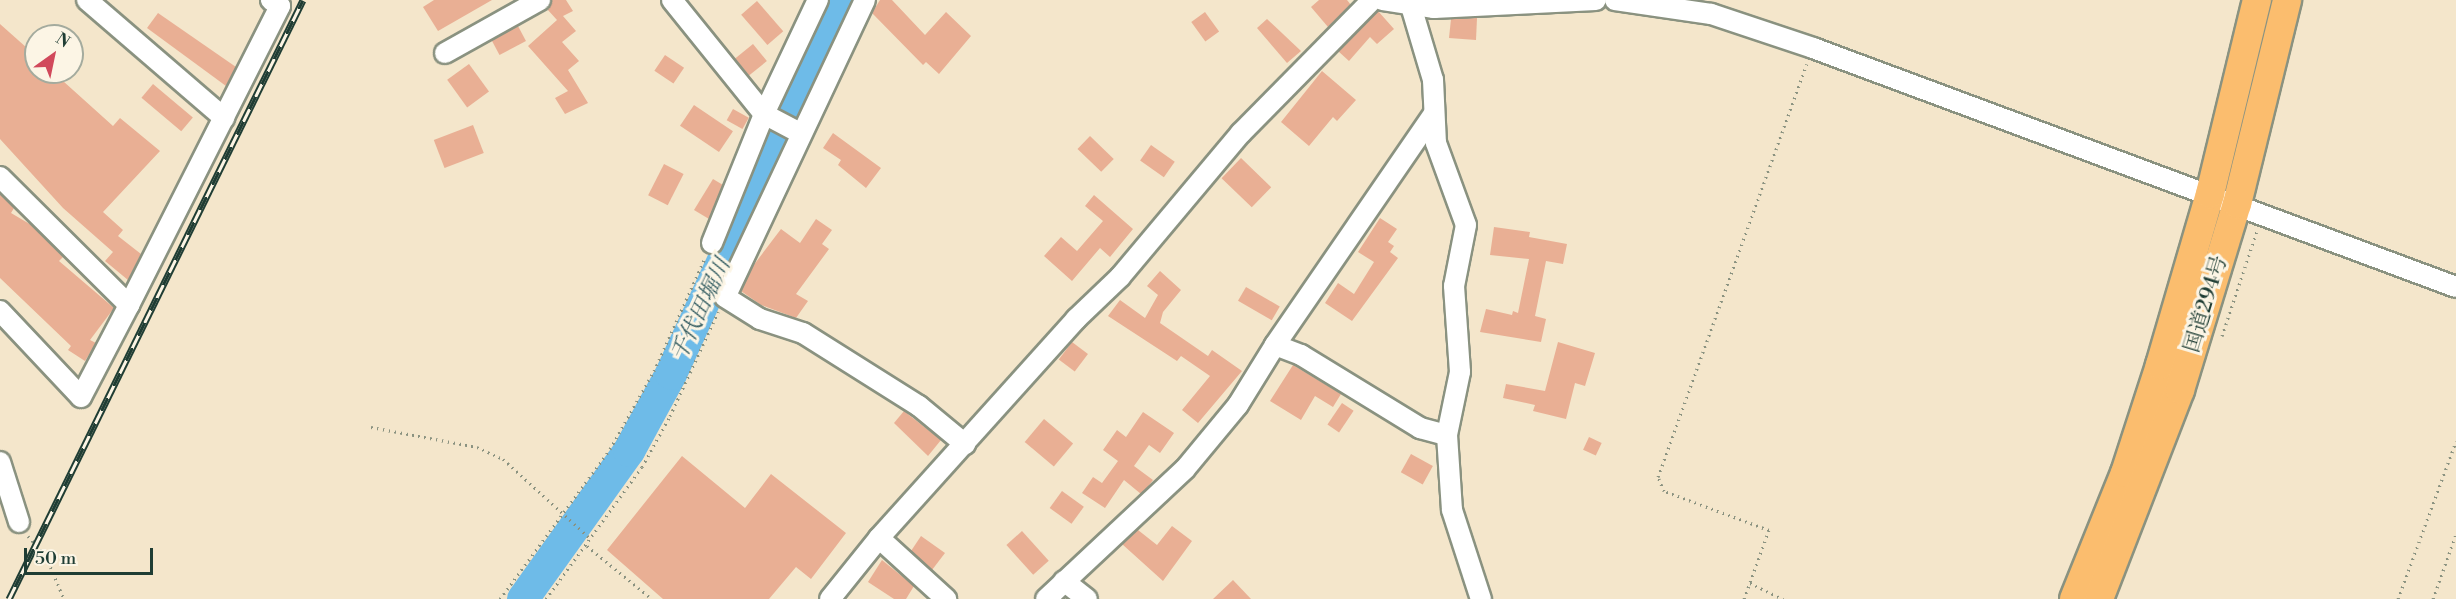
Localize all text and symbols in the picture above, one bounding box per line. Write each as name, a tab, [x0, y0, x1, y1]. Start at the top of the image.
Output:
north arrow	[24, 24, 84, 84]
text: N	[52, 29, 73, 52]
street label: 国道294号	[2179, 252, 2233, 356]
water label: 千代田堀川	[666, 255, 736, 365]
scale bar	[27, 536, 156, 574]
text: 50 m	[35, 547, 76, 570]

